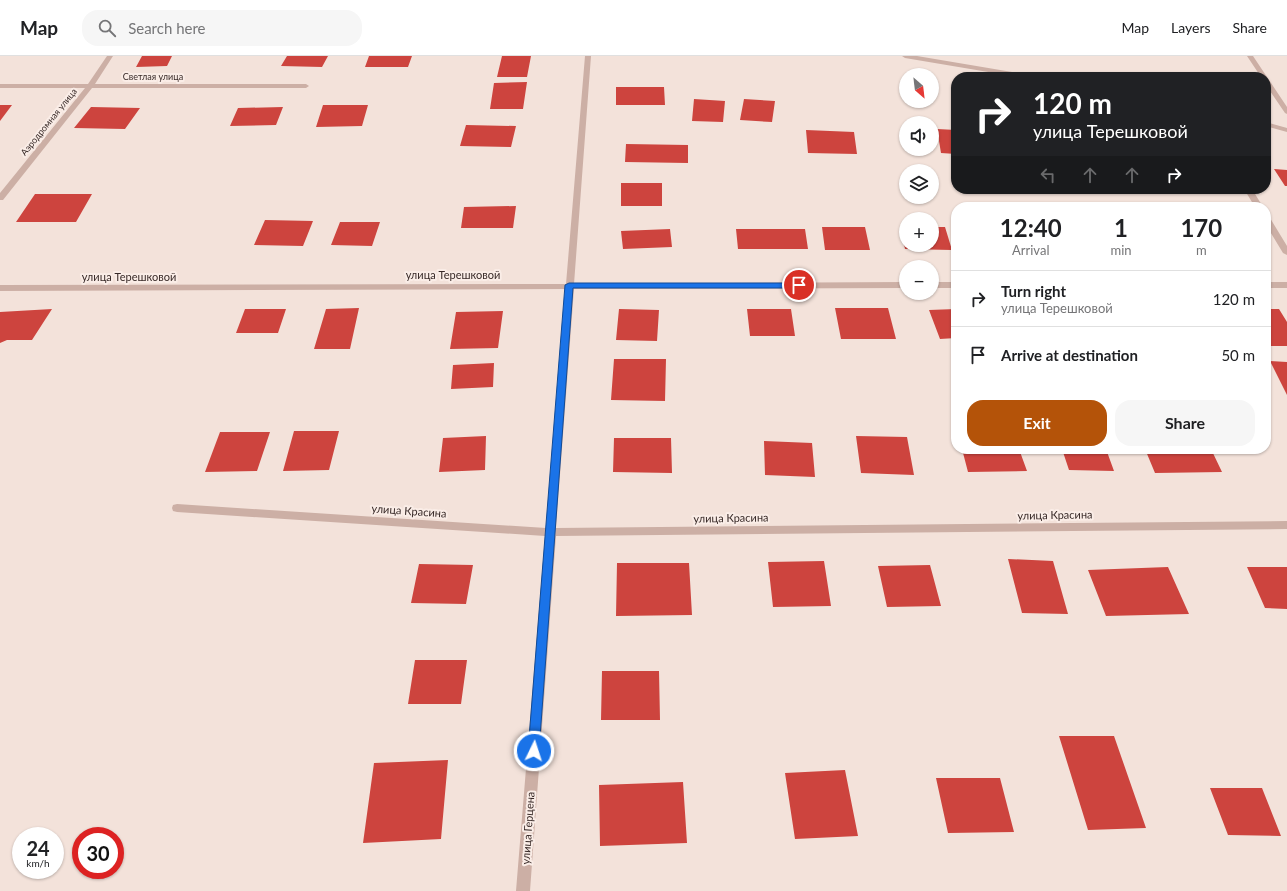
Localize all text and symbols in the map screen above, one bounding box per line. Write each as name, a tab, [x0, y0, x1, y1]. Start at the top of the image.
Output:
search box	[82, 10, 362, 46]
text: Map	[20, 16, 58, 39]
icon: search	[96, 17, 118, 39]
text: Search here	[128, 19, 206, 37]
text: Map	[1121, 19, 1149, 36]
text: Layers	[1171, 19, 1211, 36]
text: Share	[1233, 19, 1267, 36]
north arrow	[899, 68, 939, 108]
map controls	[899, 68, 939, 300]
street label: Светлая улица	[123, 71, 183, 82]
street label: Аэродромная улица	[18, 86, 79, 158]
text: 120 m	[1033, 86, 1112, 120]
icon: right	[967, 88, 1019, 140]
button: sound	[899, 116, 939, 156]
text: улица Терешковой	[1033, 120, 1188, 142]
button: layers	[899, 164, 939, 204]
icon: left	[1037, 164, 1059, 186]
icon: ahead	[1079, 164, 1101, 186]
icon: ahead	[1121, 164, 1143, 186]
icon: right	[1163, 164, 1185, 186]
button: +	[899, 212, 939, 252]
text: 12:40	[1000, 213, 1062, 242]
text: 1	[1114, 213, 1128, 242]
text: 170	[1180, 213, 1222, 242]
text: Arrival	[1012, 242, 1049, 258]
text: min	[1111, 242, 1132, 258]
text: m	[1196, 242, 1207, 258]
button: −	[899, 260, 939, 300]
street label: улица Терешковой	[406, 268, 500, 281]
pin	[782, 268, 816, 302]
street label: улица Терешковой	[82, 270, 176, 283]
icon: arrive	[788, 274, 810, 296]
text: Turn right	[1001, 282, 1066, 300]
icon: right	[967, 288, 989, 310]
text: 120 m	[1213, 290, 1255, 308]
text: улица Терешковой	[1001, 300, 1113, 316]
icon: arrive	[967, 344, 989, 366]
text: Arrive at destination	[1001, 346, 1138, 364]
text: 50 m	[1221, 346, 1255, 364]
button: Exit	[967, 400, 1107, 446]
button: Share	[1115, 400, 1255, 446]
street label: улица Красина	[371, 501, 447, 520]
street label: улица Красина	[1017, 507, 1093, 522]
street label: улица Красина	[693, 510, 769, 525]
position arrow	[513, 730, 555, 772]
street label: улица Герцена	[518, 791, 537, 865]
speed limit sign: 30	[72, 827, 124, 879]
text: 24	[26, 836, 50, 860]
text: km/h	[26, 857, 50, 869]

